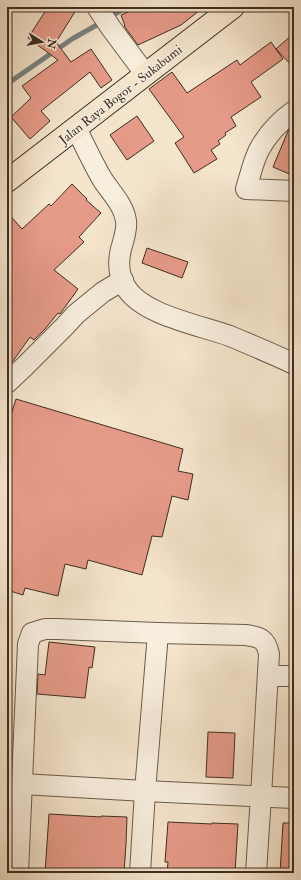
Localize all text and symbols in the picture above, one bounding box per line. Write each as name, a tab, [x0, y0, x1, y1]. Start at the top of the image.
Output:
north arrow	[22, 22, 62, 62]
text: N	[44, 37, 59, 51]
street label: Jalan Raya Bogor - Sukabumi	[55, 41, 186, 149]

